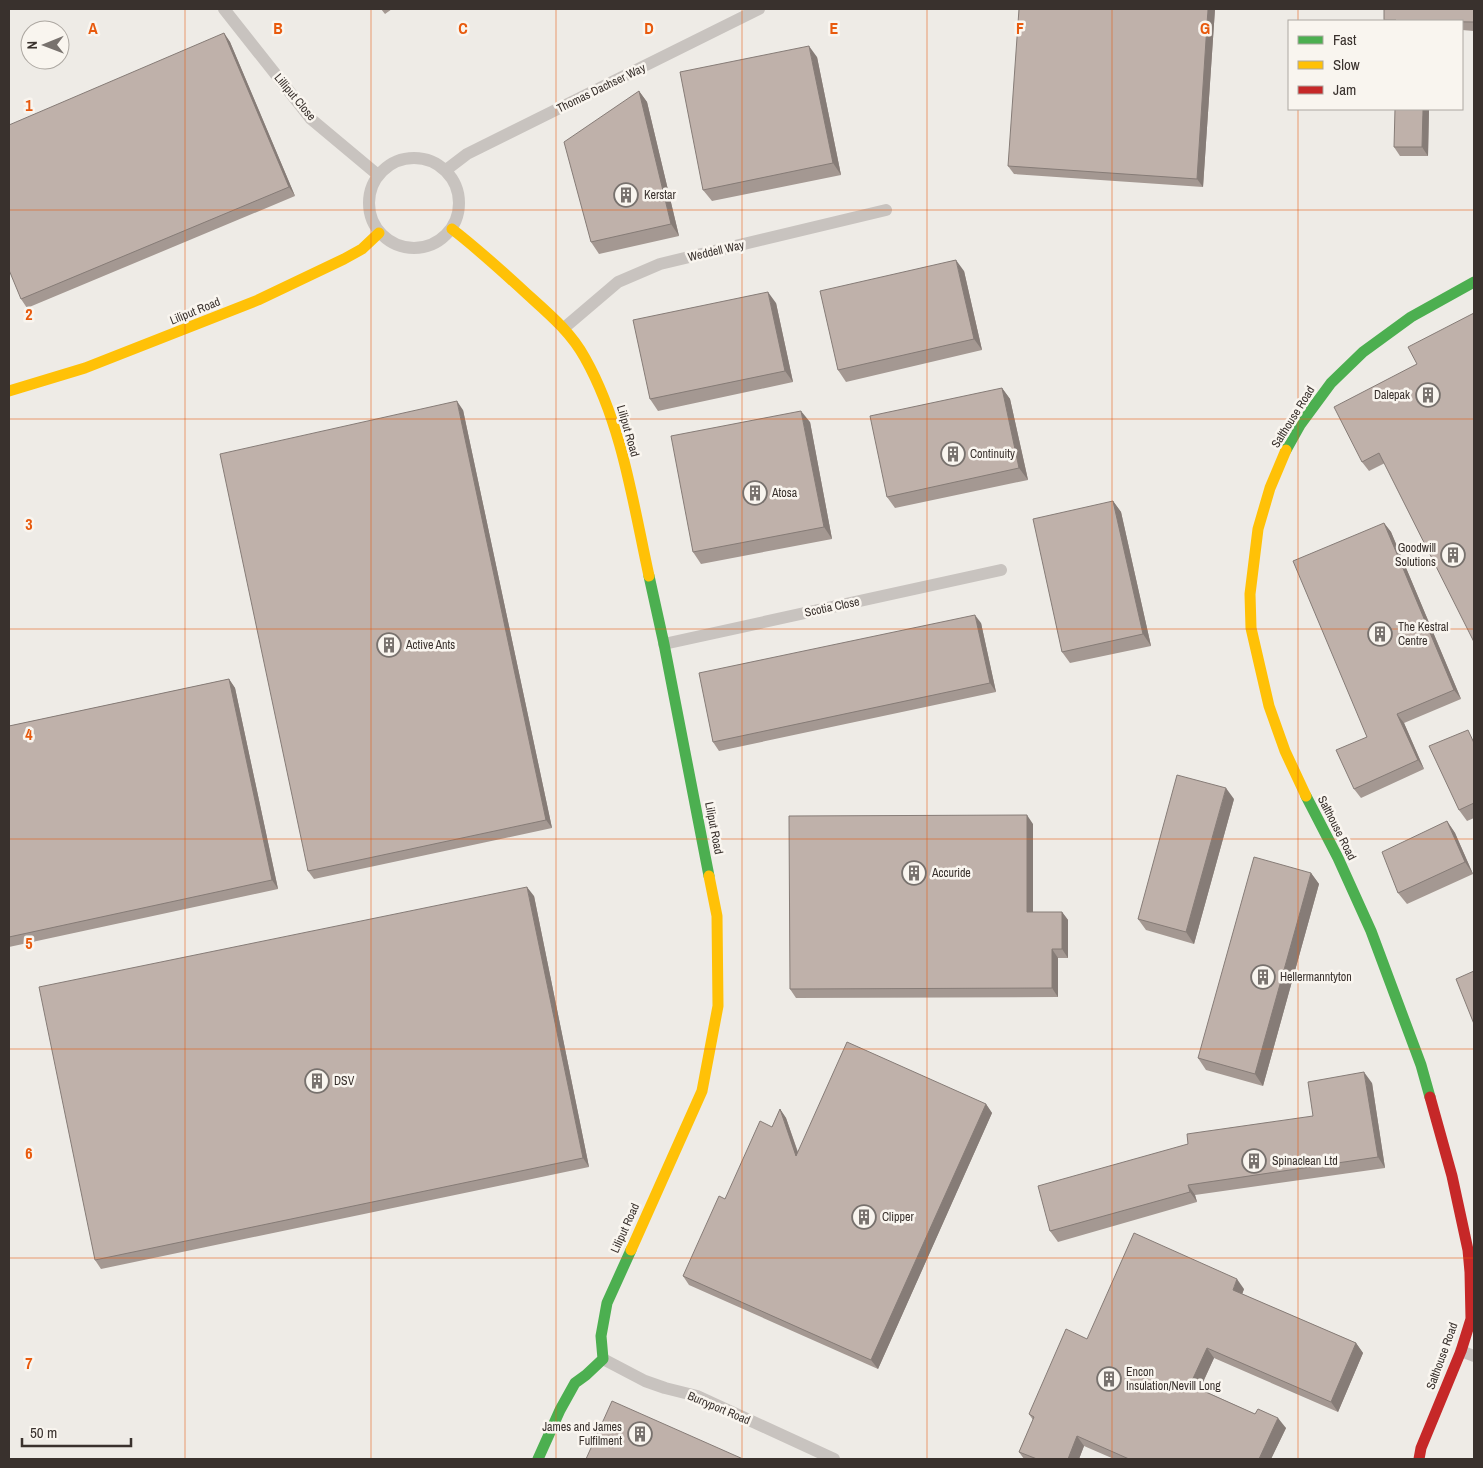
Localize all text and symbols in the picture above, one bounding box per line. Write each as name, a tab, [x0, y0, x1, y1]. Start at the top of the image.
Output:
text: A	[88, 17, 98, 39]
text: B	[273, 17, 283, 39]
text: C	[458, 17, 468, 39]
text: D	[644, 17, 654, 39]
text: E	[830, 17, 839, 39]
text: F	[1016, 17, 1024, 39]
text: G	[1200, 17, 1210, 39]
north arrow	[20, 20, 70, 70]
legend	[1288, 20, 1463, 110]
text: Fast	[1333, 29, 1357, 50]
text: N	[23, 41, 41, 50]
text: Slow	[1333, 54, 1360, 75]
street label: Thomas Dachser Way	[554, 60, 648, 116]
street label: Lilliput Close	[271, 70, 319, 124]
text: Jam	[1333, 79, 1356, 100]
text: 1	[25, 94, 33, 116]
building icon: Kerstar	[613, 182, 639, 208]
place label: Kerstar	[644, 187, 676, 203]
street label: Weddell Way	[686, 237, 746, 265]
street label: Liliput Road	[167, 294, 223, 328]
text: 2	[25, 303, 33, 325]
building icon: Dalepak	[1415, 382, 1441, 408]
street label: Salthouse Road	[1268, 383, 1318, 451]
place label: Dalepak	[1374, 387, 1410, 403]
street label: Liliput Road	[613, 403, 643, 459]
building icon: Continuity	[940, 441, 966, 467]
place label: Continuity	[970, 446, 1015, 462]
building icon: Atosa	[742, 480, 768, 506]
place label: Atosa	[771, 485, 798, 501]
text: 3	[25, 513, 33, 535]
place label: Goodwill Solutions	[1395, 540, 1436, 570]
building icon: Goodwill Solutions	[1440, 542, 1466, 568]
street label: Scotia Close	[803, 593, 861, 621]
place label: The Kestral Centre	[1398, 619, 1448, 649]
building icon: The Kestral Centre	[1367, 621, 1393, 647]
building icon: Active Ants	[376, 632, 402, 658]
place label: Active Ants	[405, 637, 455, 653]
text: 4	[25, 723, 33, 745]
street label: Salthouse Road	[1314, 793, 1360, 863]
street label: Liliput Road	[701, 800, 727, 856]
building icon: Accuride	[901, 860, 927, 886]
place label: Accuride	[931, 865, 971, 881]
text: 5	[25, 932, 33, 954]
building icon: Hellermanntyton	[1250, 964, 1276, 990]
place label: Hellermanntyton	[1280, 969, 1352, 985]
building icon: DSV	[304, 1068, 330, 1094]
place label: DSV	[334, 1073, 355, 1089]
text: 6	[25, 1142, 33, 1164]
building icon: Spinaclean Ltd	[1241, 1148, 1267, 1174]
place label: Spinaclean Ltd	[1272, 1153, 1338, 1169]
street label: Liliput Road	[607, 1201, 643, 1255]
building icon: Clipper	[851, 1204, 877, 1230]
place label: Clipper	[882, 1209, 914, 1225]
street label: Salthouse Road	[1423, 1320, 1461, 1392]
text: 7	[25, 1352, 33, 1374]
place label: Encon Insulation/Nevill Long	[1126, 1364, 1221, 1394]
building icon: Encon Insulation/Nevill Long	[1096, 1366, 1122, 1392]
street label: Burryport Road	[685, 1388, 753, 1428]
scale bar	[22, 1416, 131, 1448]
place label: James and James Fulfilment	[542, 1419, 622, 1449]
building icon: James and James Fulfilment	[627, 1421, 653, 1447]
text: 50 m	[30, 1422, 57, 1443]

